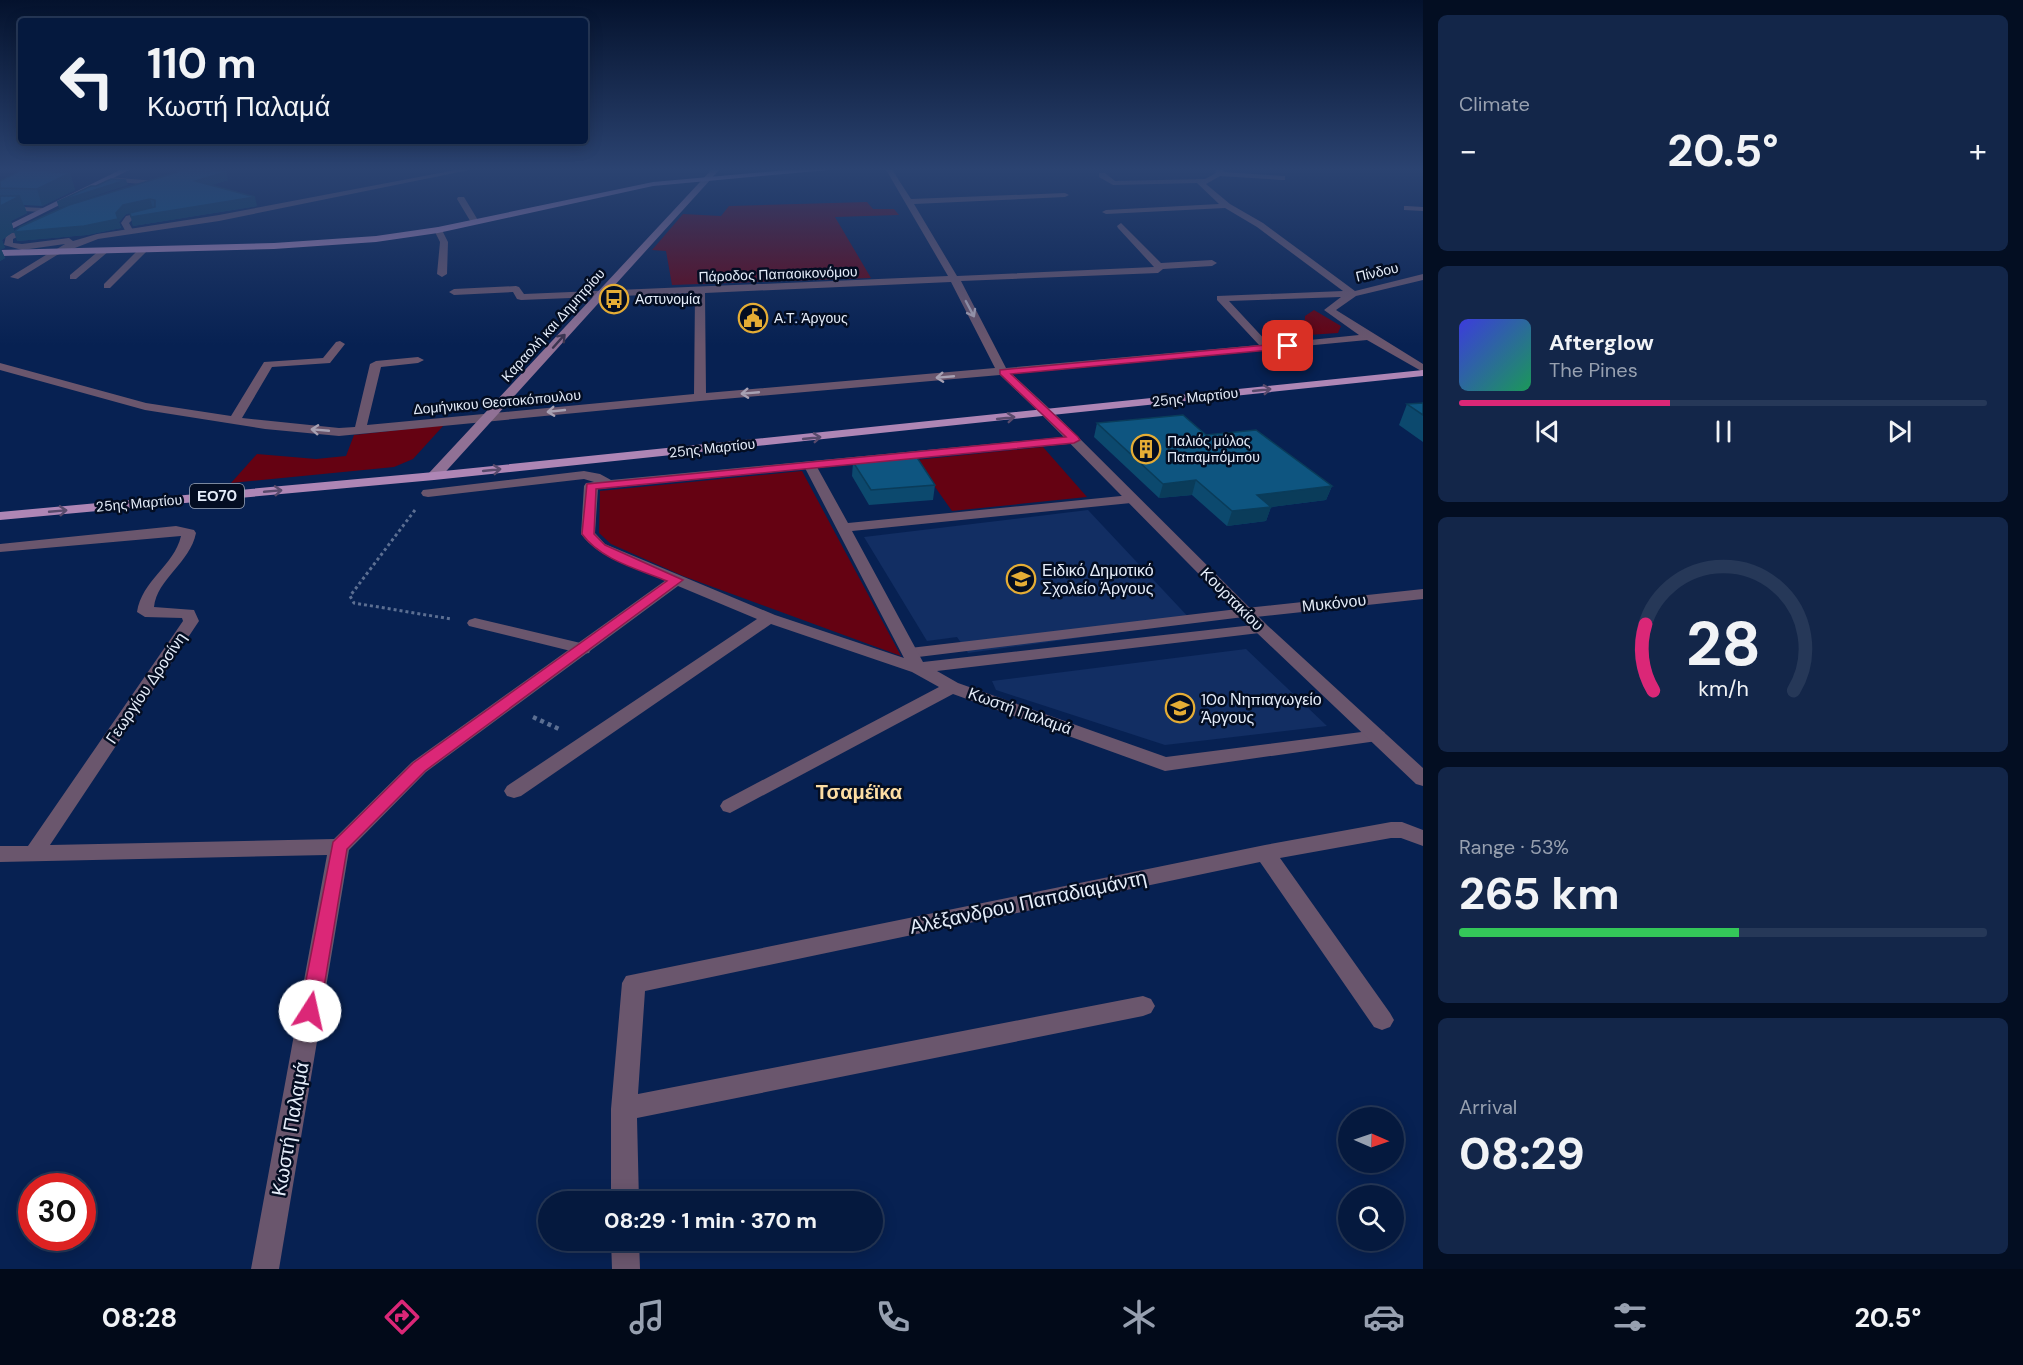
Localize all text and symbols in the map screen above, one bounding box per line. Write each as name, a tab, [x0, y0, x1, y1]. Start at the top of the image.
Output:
text: 110 m	[147, 36, 257, 91]
icon: left	[48, 42, 126, 120]
text: Κωστή Παλαμά	[147, 89, 330, 124]
text: Climate	[1459, 91, 1530, 117]
text: 20.5°	[1667, 121, 1779, 180]
text: −	[1459, 129, 1477, 172]
text: +	[1969, 129, 1987, 172]
street label: Πίνδου	[1354, 258, 1400, 286]
street label: Πάροδος Παπαοικονόμου	[698, 262, 858, 286]
street label: Καραολή και Δημητρίου	[497, 265, 609, 385]
bus stop icon: Αστυνομία	[598, 283, 630, 315]
place label: Αστυνομία	[635, 290, 700, 308]
one-way arrow	[965, 299, 976, 317]
public building icon: Α.Τ. Άργους	[737, 302, 769, 334]
place label: Α.Τ. Άργους	[774, 309, 848, 327]
pin	[1262, 320, 1313, 371]
text: Afterglow	[1549, 328, 1654, 357]
icon: arrive	[1271, 329, 1304, 362]
one-way arrow	[552, 333, 566, 348]
text: The Pines	[1549, 357, 1638, 383]
one-way arrow	[935, 372, 955, 383]
street label: 25ης Μαρτίου	[1151, 384, 1239, 410]
one-way arrow	[1252, 384, 1272, 395]
street label: Δομήνικου Θεοτοκόπουλου	[412, 386, 582, 418]
one-way arrow	[741, 388, 761, 399]
one-way arrow	[547, 406, 567, 417]
one-way arrow	[995, 412, 1015, 423]
icon: previous	[1531, 415, 1564, 448]
icon: pause	[1707, 415, 1740, 448]
icon: next	[1883, 415, 1916, 448]
one-way arrow	[311, 424, 331, 435]
one-way arrow	[801, 432, 821, 443]
place label: Παλιός μύλος Παπαμπόμπου	[1167, 432, 1260, 466]
building icon: Παλιός μύλος Παπαμπόμπου	[1130, 433, 1162, 465]
street label: 25ης Μαρτίου	[668, 435, 756, 461]
one-way arrow	[482, 464, 502, 475]
road number: ΕΟ70	[190, 484, 244, 508]
one-way arrow	[263, 485, 283, 496]
street label: 25ης Μαρτίου	[95, 490, 183, 516]
one-way arrow	[48, 505, 68, 516]
place label: Ειδικό Δημοτικό Σχολείο Άργους	[1042, 560, 1154, 599]
school or university icon: Ειδικό Δημοτικό Σχολείο Άργους	[1005, 563, 1037, 595]
street label: Κουρτακίου	[1196, 563, 1268, 635]
street label: Μυκόνου	[1301, 589, 1367, 617]
text: 28	[1685, 604, 1761, 685]
street label: Γεωργίου Δροσίνη	[101, 628, 191, 748]
text: km/h	[1698, 676, 1748, 704]
street label: Κωστή Παλαμά	[965, 683, 1075, 739]
place label: 10ο Νηπιαγωγείο Άργους	[1201, 689, 1322, 728]
school or university icon: 10ο Νηπιαγωγείο Άργους	[1164, 692, 1196, 724]
district label: Τσαμέϊκα	[816, 779, 903, 805]
text: Range · 53%	[1459, 834, 1569, 860]
street label: Αλέξανδρου Παπαδιαμάντη	[907, 864, 1149, 940]
text: 265 km	[1459, 864, 1620, 923]
position arrow	[278, 979, 342, 1043]
street label: Κωστή Παλαμά	[265, 1060, 315, 1198]
text: Arrival	[1459, 1094, 1517, 1120]
north arrow	[1338, 1107, 1404, 1173]
map controls	[1338, 1107, 1404, 1251]
text: 08:29	[1459, 1124, 1585, 1183]
speed limit sign: 30	[18, 1173, 96, 1251]
button: search	[1338, 1185, 1404, 1251]
text: 08:29 · 1 min · 370 m	[604, 1206, 817, 1235]
icon: directions	[381, 1296, 423, 1338]
icon: music	[626, 1296, 668, 1338]
icon: phone	[872, 1296, 914, 1338]
icon: climate	[1118, 1296, 1160, 1338]
icon: car	[1363, 1296, 1405, 1338]
icon: filters	[1609, 1296, 1651, 1338]
text: 08:28	[102, 1300, 177, 1335]
text: 20.5°	[1854, 1300, 1921, 1335]

